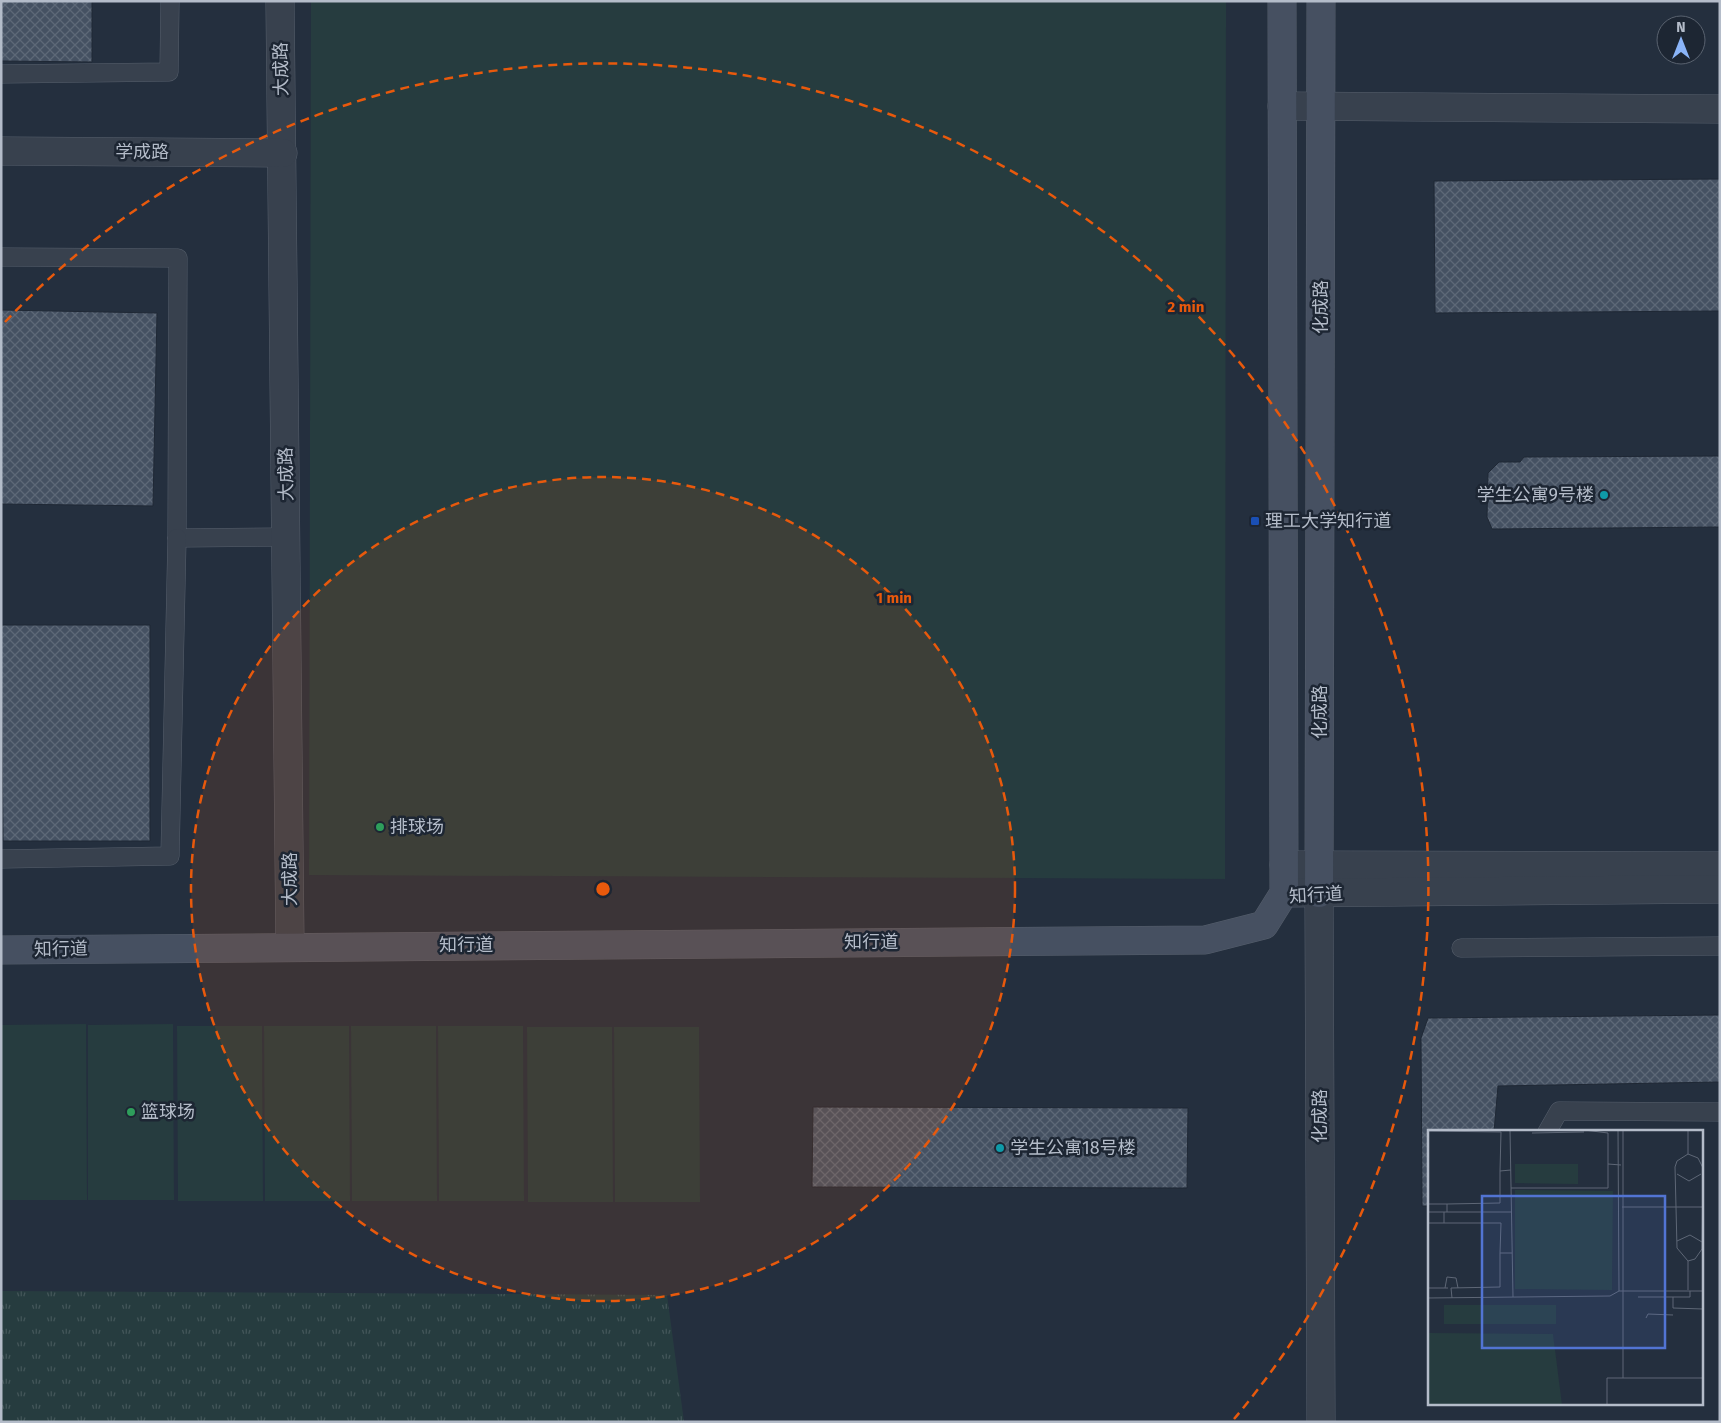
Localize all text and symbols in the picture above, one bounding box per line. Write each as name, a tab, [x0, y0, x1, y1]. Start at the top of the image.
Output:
north arrow	[1656, 15, 1706, 65]
text: N	[1676, 19, 1686, 36]
street label: 大成路	[270, 42, 292, 96]
street label: 学成路	[115, 141, 169, 163]
street label: 化成路	[1310, 280, 1332, 334]
text: 2 min	[1168, 298, 1204, 316]
street label: 大成路	[275, 447, 297, 501]
place label: 学生公寓9号楼	[1477, 484, 1594, 506]
marker: 学生公寓9号楼	[1598, 489, 1610, 501]
place label: 理工大学知行道	[1265, 510, 1391, 532]
marker: 理工大学知行道	[1249, 515, 1261, 527]
text: 1 min	[876, 589, 912, 607]
street label: 化成路	[1309, 685, 1331, 739]
place label: 排球场	[390, 816, 444, 838]
marker: 排球场	[374, 821, 386, 833]
street label: 大成路	[279, 852, 301, 906]
centre of rings	[594, 880, 612, 898]
street label: 知行道	[1288, 883, 1344, 907]
street label: 知行道	[844, 931, 898, 953]
street label: 知行道	[439, 934, 493, 956]
street label: 知行道	[34, 938, 88, 960]
street label: 化成路	[1309, 1089, 1331, 1143]
place label: 篮球场	[141, 1101, 195, 1123]
marker: 篮球场	[125, 1106, 137, 1118]
inset map	[1428, 1130, 1704, 1406]
place label: 学生公寓18号楼	[1010, 1137, 1136, 1159]
marker: 学生公寓18号楼	[994, 1142, 1006, 1154]

